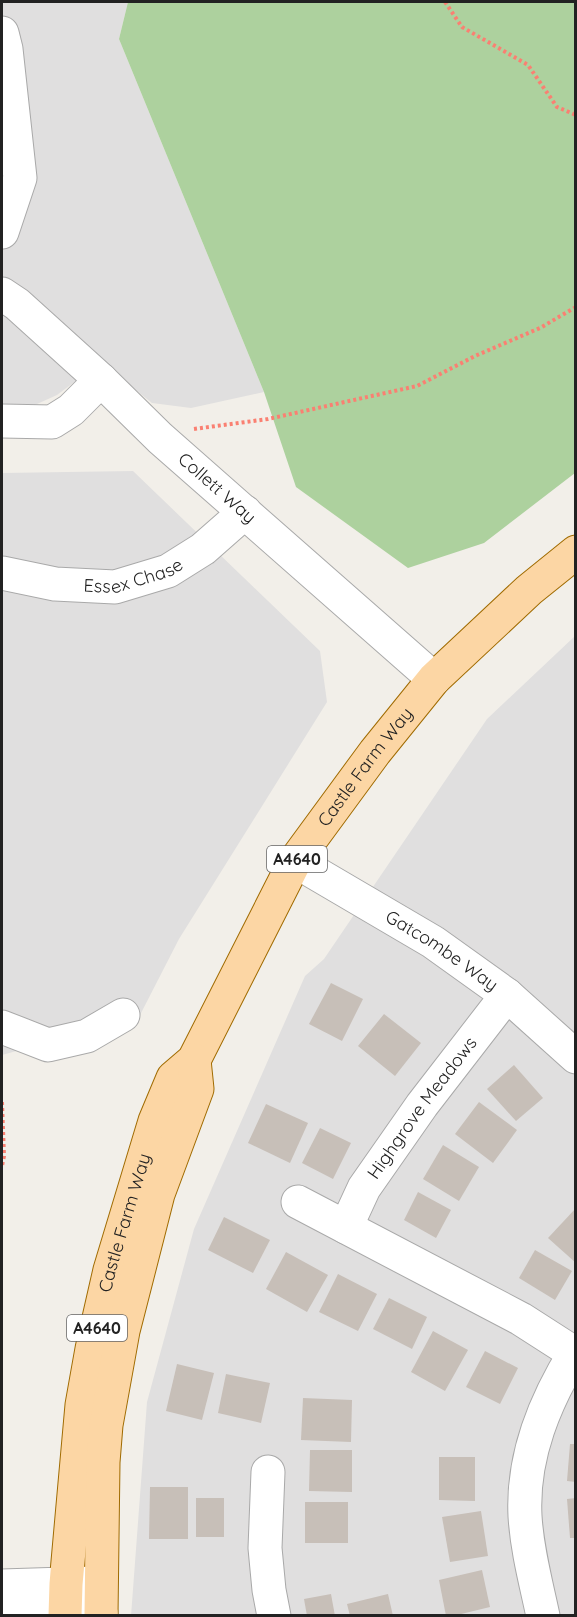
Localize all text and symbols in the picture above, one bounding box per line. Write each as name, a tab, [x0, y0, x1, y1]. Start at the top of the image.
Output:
street label: Collett Way	[174, 447, 261, 528]
street label: Essex Chase	[83, 553, 187, 599]
street label: Castle Farm Way	[312, 703, 417, 831]
road number: A4640	[267, 846, 327, 872]
street label: Gatcombe Way	[381, 905, 503, 996]
street label: Highgrove Meadows	[362, 1032, 482, 1183]
street label: Castle Farm Way	[93, 1150, 156, 1294]
road number: A4640	[67, 1315, 127, 1341]

